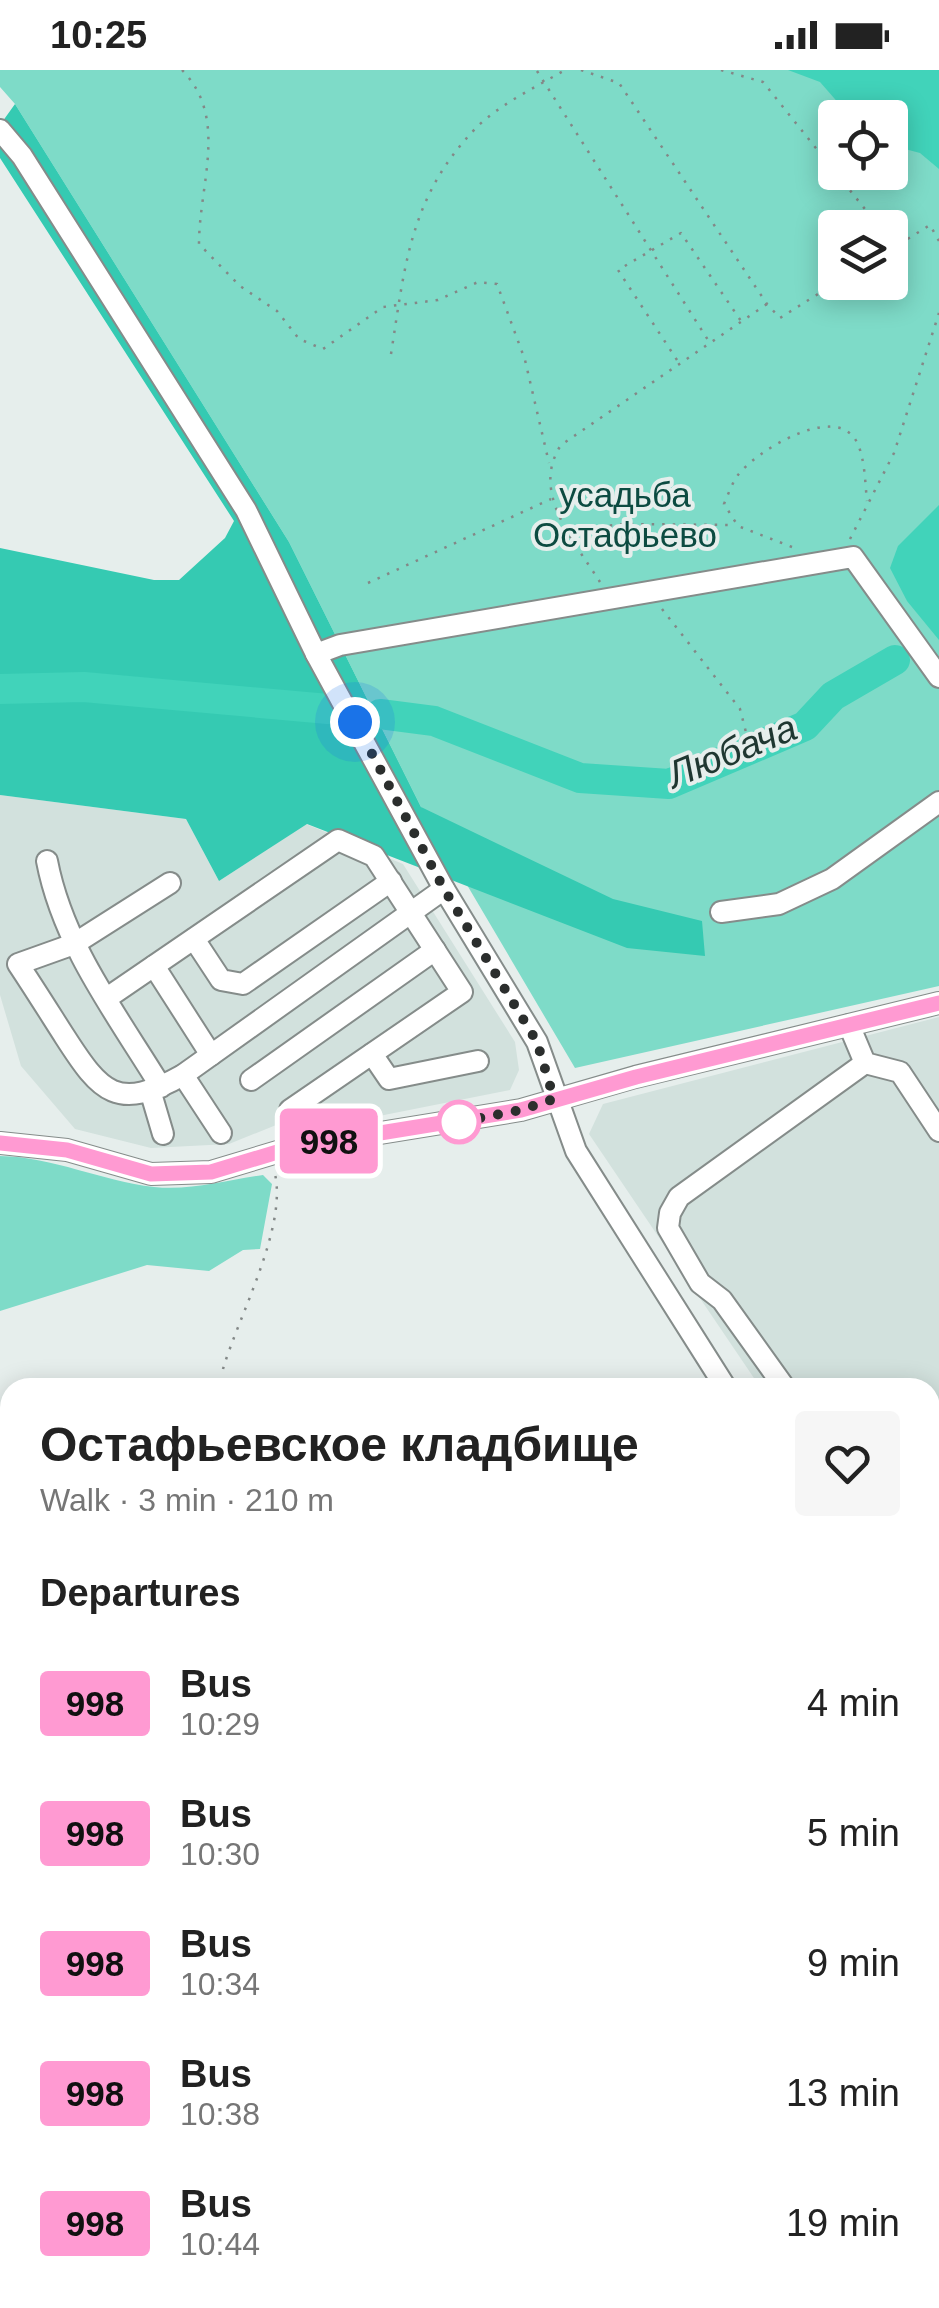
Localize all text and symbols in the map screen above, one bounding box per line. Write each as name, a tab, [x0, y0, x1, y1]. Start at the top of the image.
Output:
text: 10:25	[50, 14, 147, 56]
map controls	[818, 100, 908, 300]
button: locate	[818, 100, 908, 190]
button: layers	[818, 210, 908, 300]
park label: усадьба Остафьево	[533, 475, 717, 554]
your location	[330, 697, 380, 747]
water label: Любача	[659, 706, 803, 797]
unlabelled marker	[438, 1101, 480, 1143]
line badge: 998	[272, 1108, 386, 1174]
text: 998	[300, 1122, 358, 1161]
button: heart	[795, 1411, 900, 1516]
text: Остафьевское кладбище	[40, 1418, 639, 1471]
text: Walk · 3 min · 210 m	[40, 1482, 334, 1518]
text: Departures	[40, 1572, 241, 1614]
text: Bus	[180, 1663, 252, 1705]
text: 4 min	[807, 1682, 900, 1724]
text: 998	[66, 1684, 124, 1723]
text: 10:29	[180, 1706, 260, 1742]
text: Bus	[180, 1793, 252, 1835]
text: 5 min	[807, 1812, 900, 1854]
text: 998	[66, 1814, 124, 1853]
text: 10:30	[180, 1836, 260, 1872]
text: Bus	[180, 1923, 252, 1965]
text: 9 min	[807, 1942, 900, 1984]
text: 998	[66, 1944, 124, 1983]
text: 10:34	[180, 1966, 260, 2002]
text: Bus	[180, 2053, 252, 2095]
text: 13 min	[786, 2072, 900, 2114]
text: 998	[66, 2074, 124, 2113]
text: 10:38	[180, 2096, 260, 2132]
text: Bus	[180, 2183, 252, 2225]
text: 19 min	[786, 2202, 900, 2244]
text: 998	[66, 2204, 124, 2243]
text: 10:44	[180, 2226, 260, 2262]

